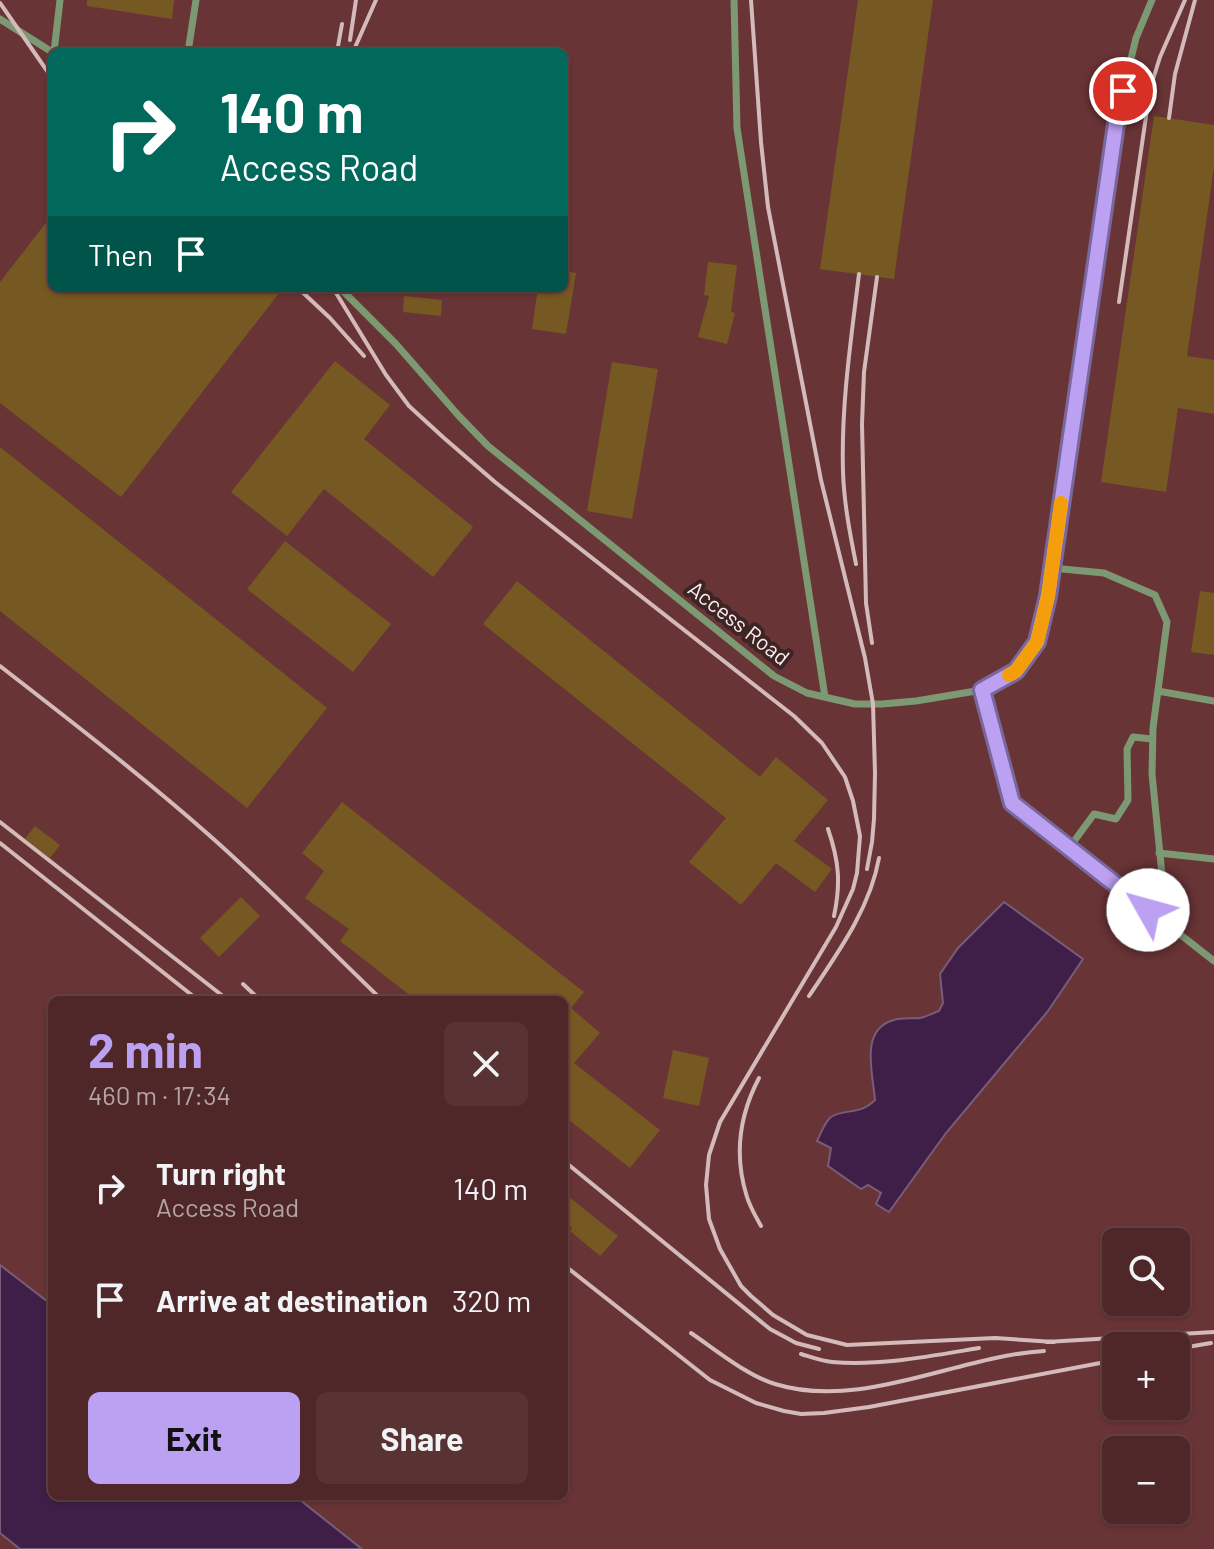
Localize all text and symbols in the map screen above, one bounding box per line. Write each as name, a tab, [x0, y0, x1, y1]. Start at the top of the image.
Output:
pin	[1089, 57, 1157, 125]
icon: arrive	[1101, 69, 1145, 113]
text: 140 m	[220, 77, 364, 144]
icon: right	[88, 80, 192, 184]
text: Access Road	[220, 145, 418, 188]
icon: arrive	[169, 232, 213, 276]
text: Then	[88, 236, 153, 272]
street label: Access Road	[684, 575, 795, 670]
position arrow	[1106, 868, 1190, 952]
text: 2 min	[88, 1020, 203, 1078]
button: close	[444, 1022, 528, 1106]
text: 460 m · 17:34	[88, 1079, 231, 1110]
text: Turn right	[156, 1155, 286, 1191]
icon: right	[88, 1166, 132, 1210]
text: 140 m	[453, 1170, 528, 1206]
text: Access Road	[156, 1191, 299, 1222]
map controls	[1102, 1228, 1190, 1524]
button: search	[1102, 1228, 1190, 1316]
icon: arrive	[88, 1278, 132, 1322]
text: Arrive at destination	[156, 1282, 428, 1318]
text: 320 m	[452, 1282, 531, 1318]
button: +	[1102, 1332, 1190, 1420]
button: Exit	[88, 1392, 300, 1484]
button: Share	[316, 1392, 528, 1484]
button: −	[1102, 1436, 1190, 1524]

